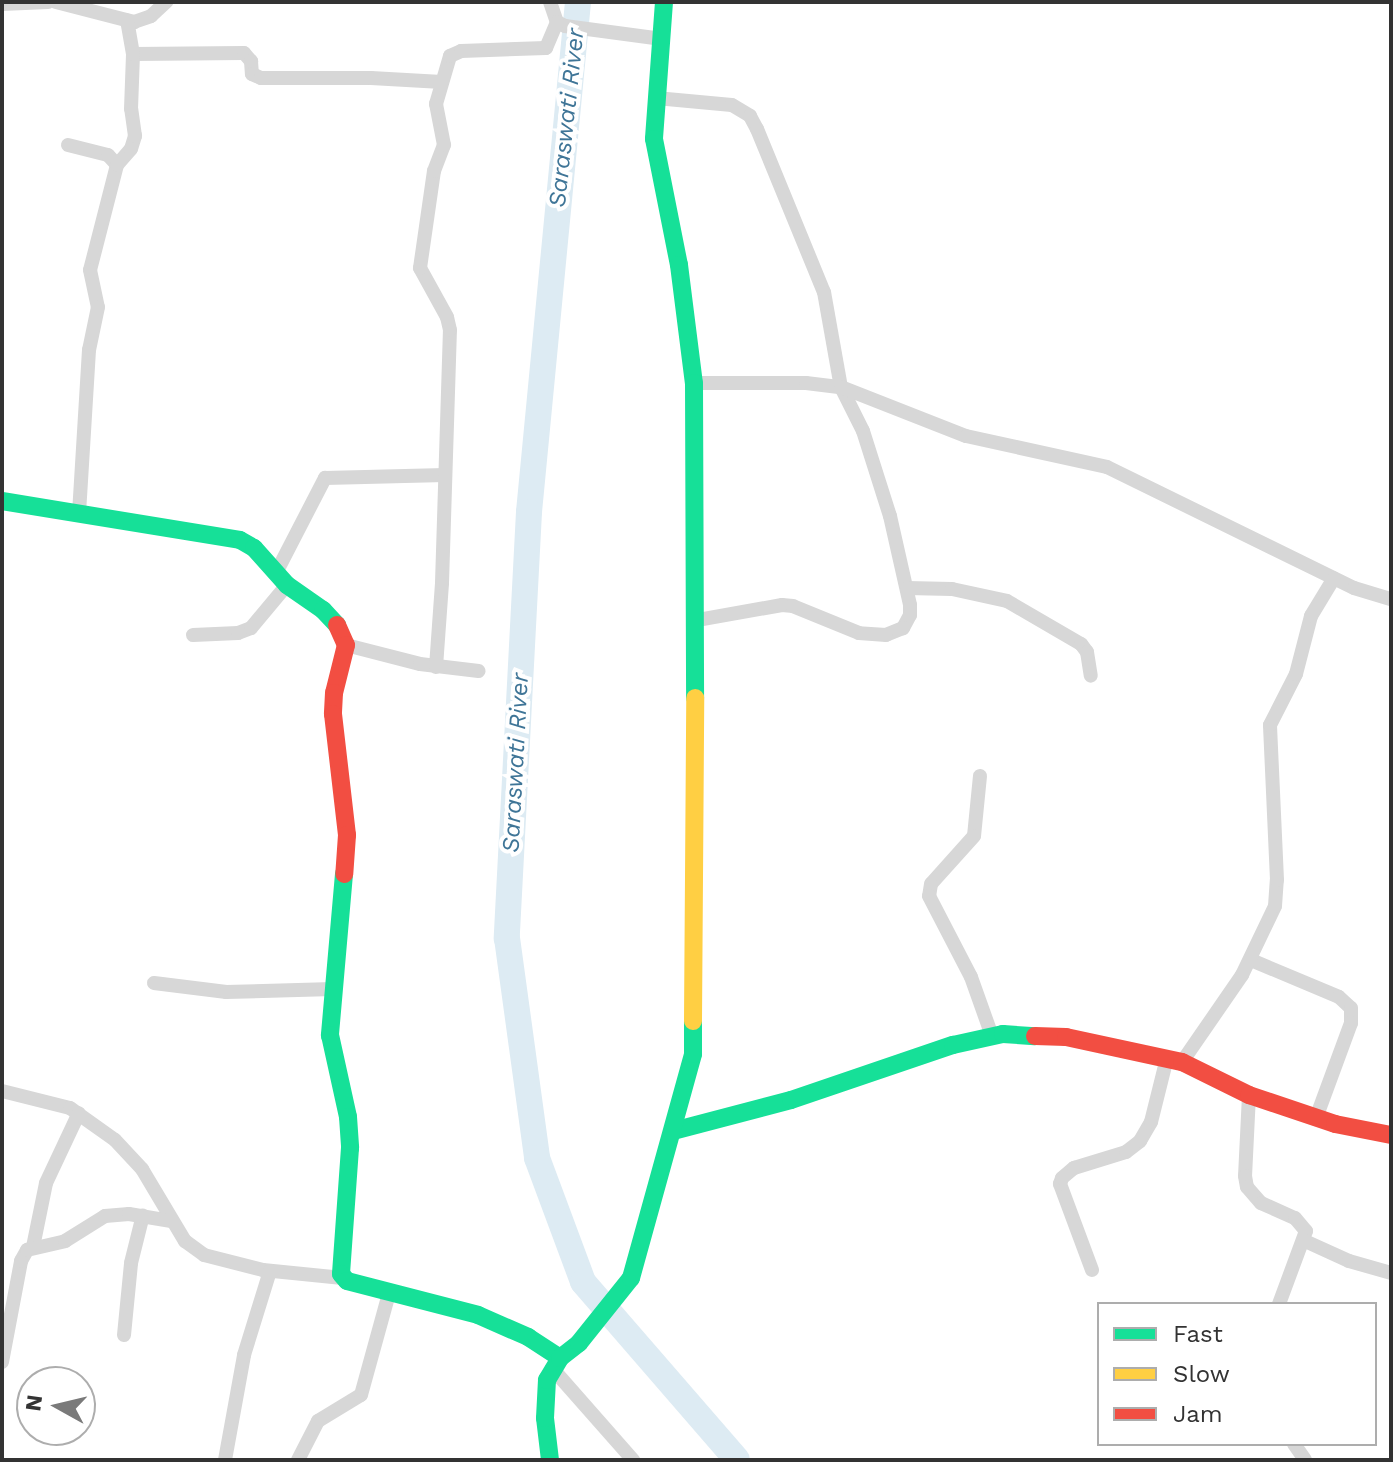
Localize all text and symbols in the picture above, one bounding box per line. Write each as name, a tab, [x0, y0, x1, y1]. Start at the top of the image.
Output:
water label: Saraswati River	[543, 27, 591, 209]
water label: Saraswati River	[497, 672, 535, 854]
legend	[1097, 1302, 1377, 1446]
text: Fast	[1173, 1320, 1223, 1348]
text: Slow	[1173, 1360, 1230, 1388]
north arrow	[16, 1366, 96, 1446]
text: N	[20, 1393, 47, 1413]
text: Jam	[1173, 1400, 1223, 1428]

